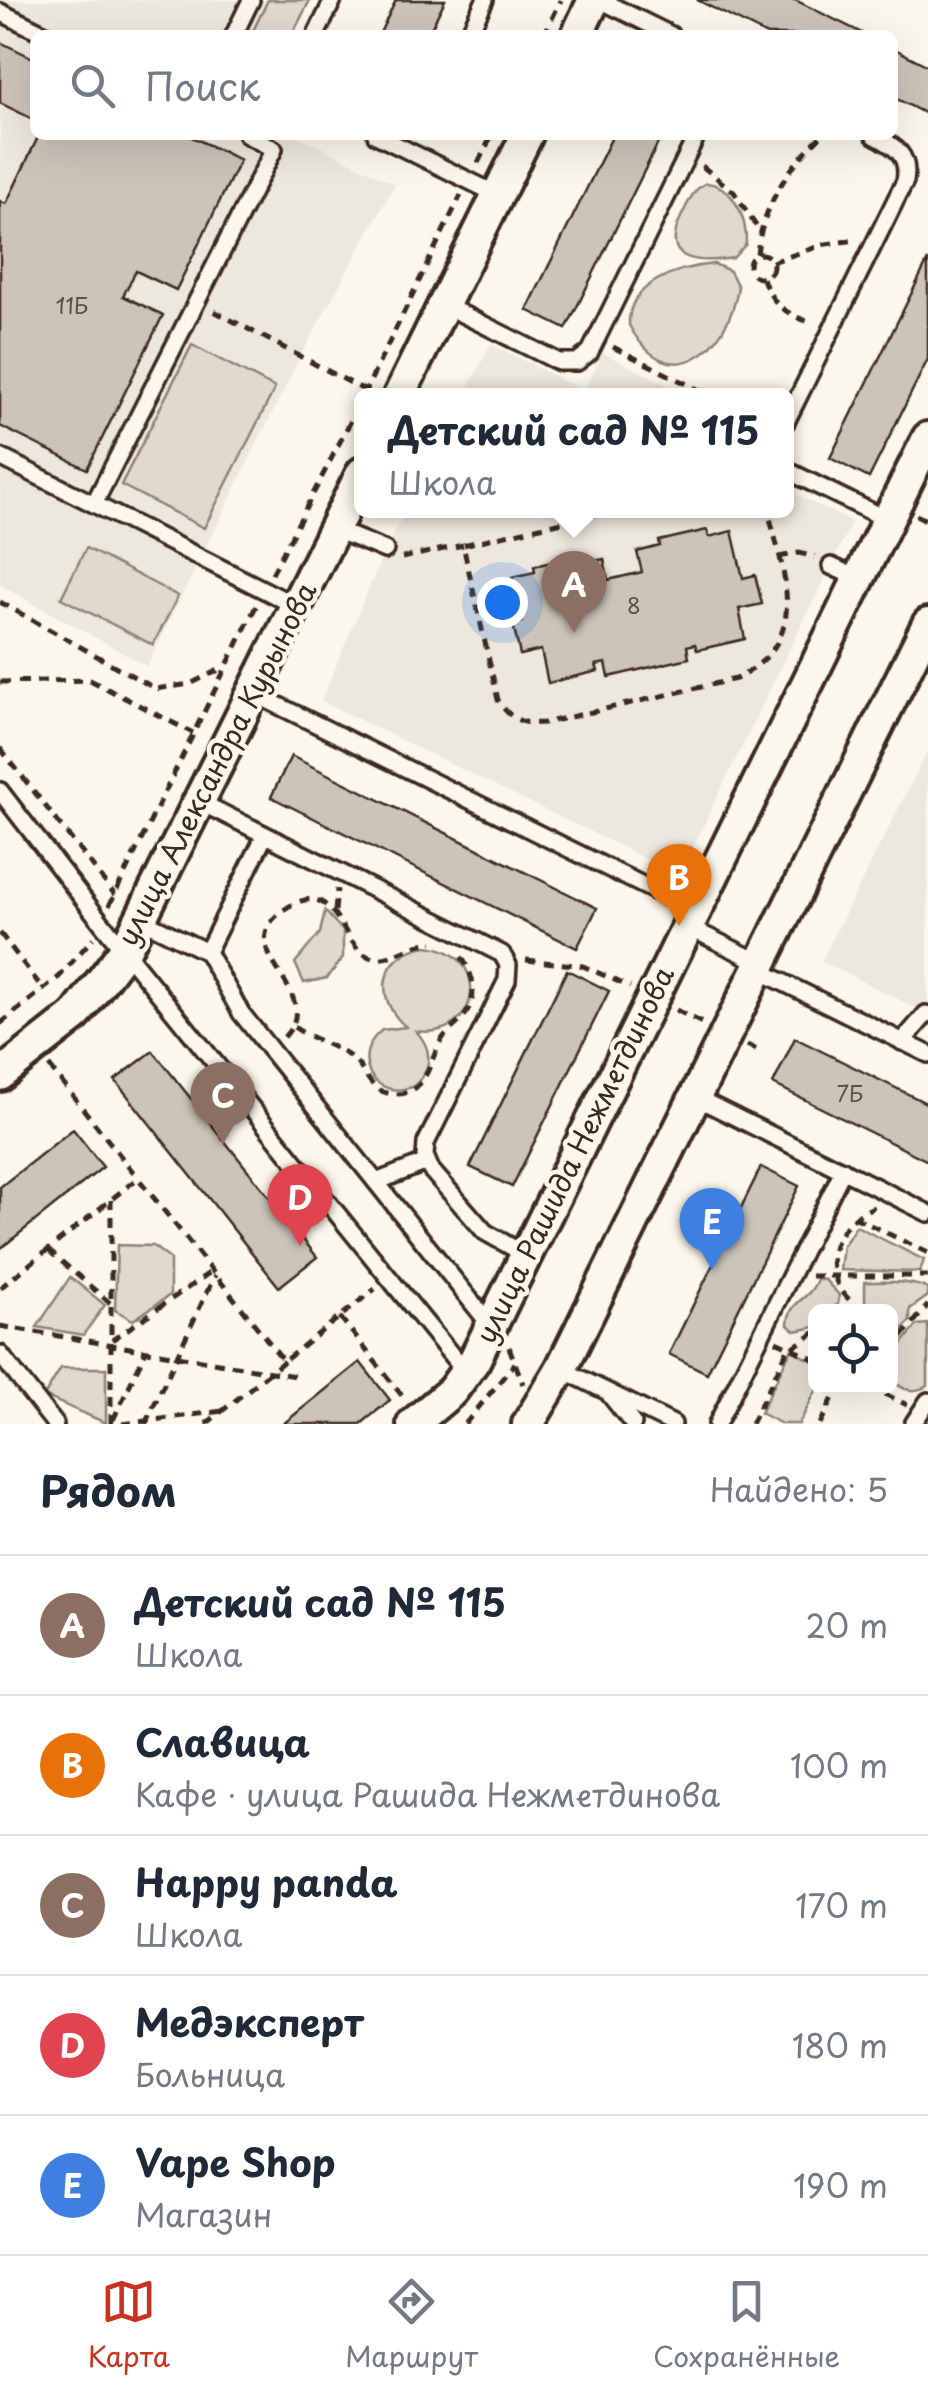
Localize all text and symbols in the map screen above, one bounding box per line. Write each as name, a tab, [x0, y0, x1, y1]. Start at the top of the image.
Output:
search box	[30, 30, 898, 140]
text: Поиск	[145, 57, 260, 114]
icon: search	[65, 58, 120, 113]
house number: 11Б	[56, 288, 88, 321]
popup	[354, 388, 794, 518]
text: Детский сад № 115	[388, 401, 760, 458]
text: Школа	[388, 458, 496, 506]
pin: A	[542, 550, 606, 633]
street label: улица Александра Курынова	[105, 573, 327, 953]
your location	[477, 577, 528, 628]
house number: 8	[627, 588, 641, 621]
pin: B	[646, 844, 712, 926]
street label: улица Рашида Нежметдинова	[463, 958, 684, 1350]
pin: C	[190, 1062, 256, 1144]
house number: 7Б	[837, 1076, 863, 1109]
pin: D	[268, 1164, 332, 1246]
pin: E	[680, 1188, 744, 1270]
map controls	[808, 1304, 898, 1394]
button: locate	[808, 1304, 898, 1394]
text: Рядом	[40, 1458, 177, 1521]
text: Найдено: 5	[710, 1465, 888, 1513]
text: Детский сад № 115	[135, 1573, 506, 1630]
text: A	[60, 1601, 85, 1649]
text: 20 m	[806, 1601, 888, 1649]
text: Школа	[135, 1630, 242, 1678]
text: Славица	[135, 1713, 310, 1770]
text: B	[62, 1741, 83, 1789]
text: 100 m	[790, 1741, 888, 1789]
text: Кафе · улица Рашида Нежметдинова	[135, 1770, 720, 1818]
text: Happy panda	[135, 1853, 397, 1910]
text: C	[60, 1881, 85, 1929]
text: 170 m	[795, 1881, 888, 1929]
text: Школа	[135, 1910, 242, 1958]
text: Медэксперт	[135, 1993, 364, 2050]
text: D	[60, 2021, 85, 2069]
text: 180 m	[792, 2021, 888, 2069]
text: Больница	[135, 2050, 285, 2098]
text: Vape Shop	[135, 2133, 336, 2190]
text: E	[63, 2161, 82, 2209]
text: 190 m	[793, 2161, 888, 2209]
text: Магазин	[135, 2190, 272, 2238]
tab: Карта	[88, 2274, 170, 2377]
tab: Маршрут	[345, 2274, 478, 2377]
tab: Сохранённые	[653, 2274, 840, 2377]

